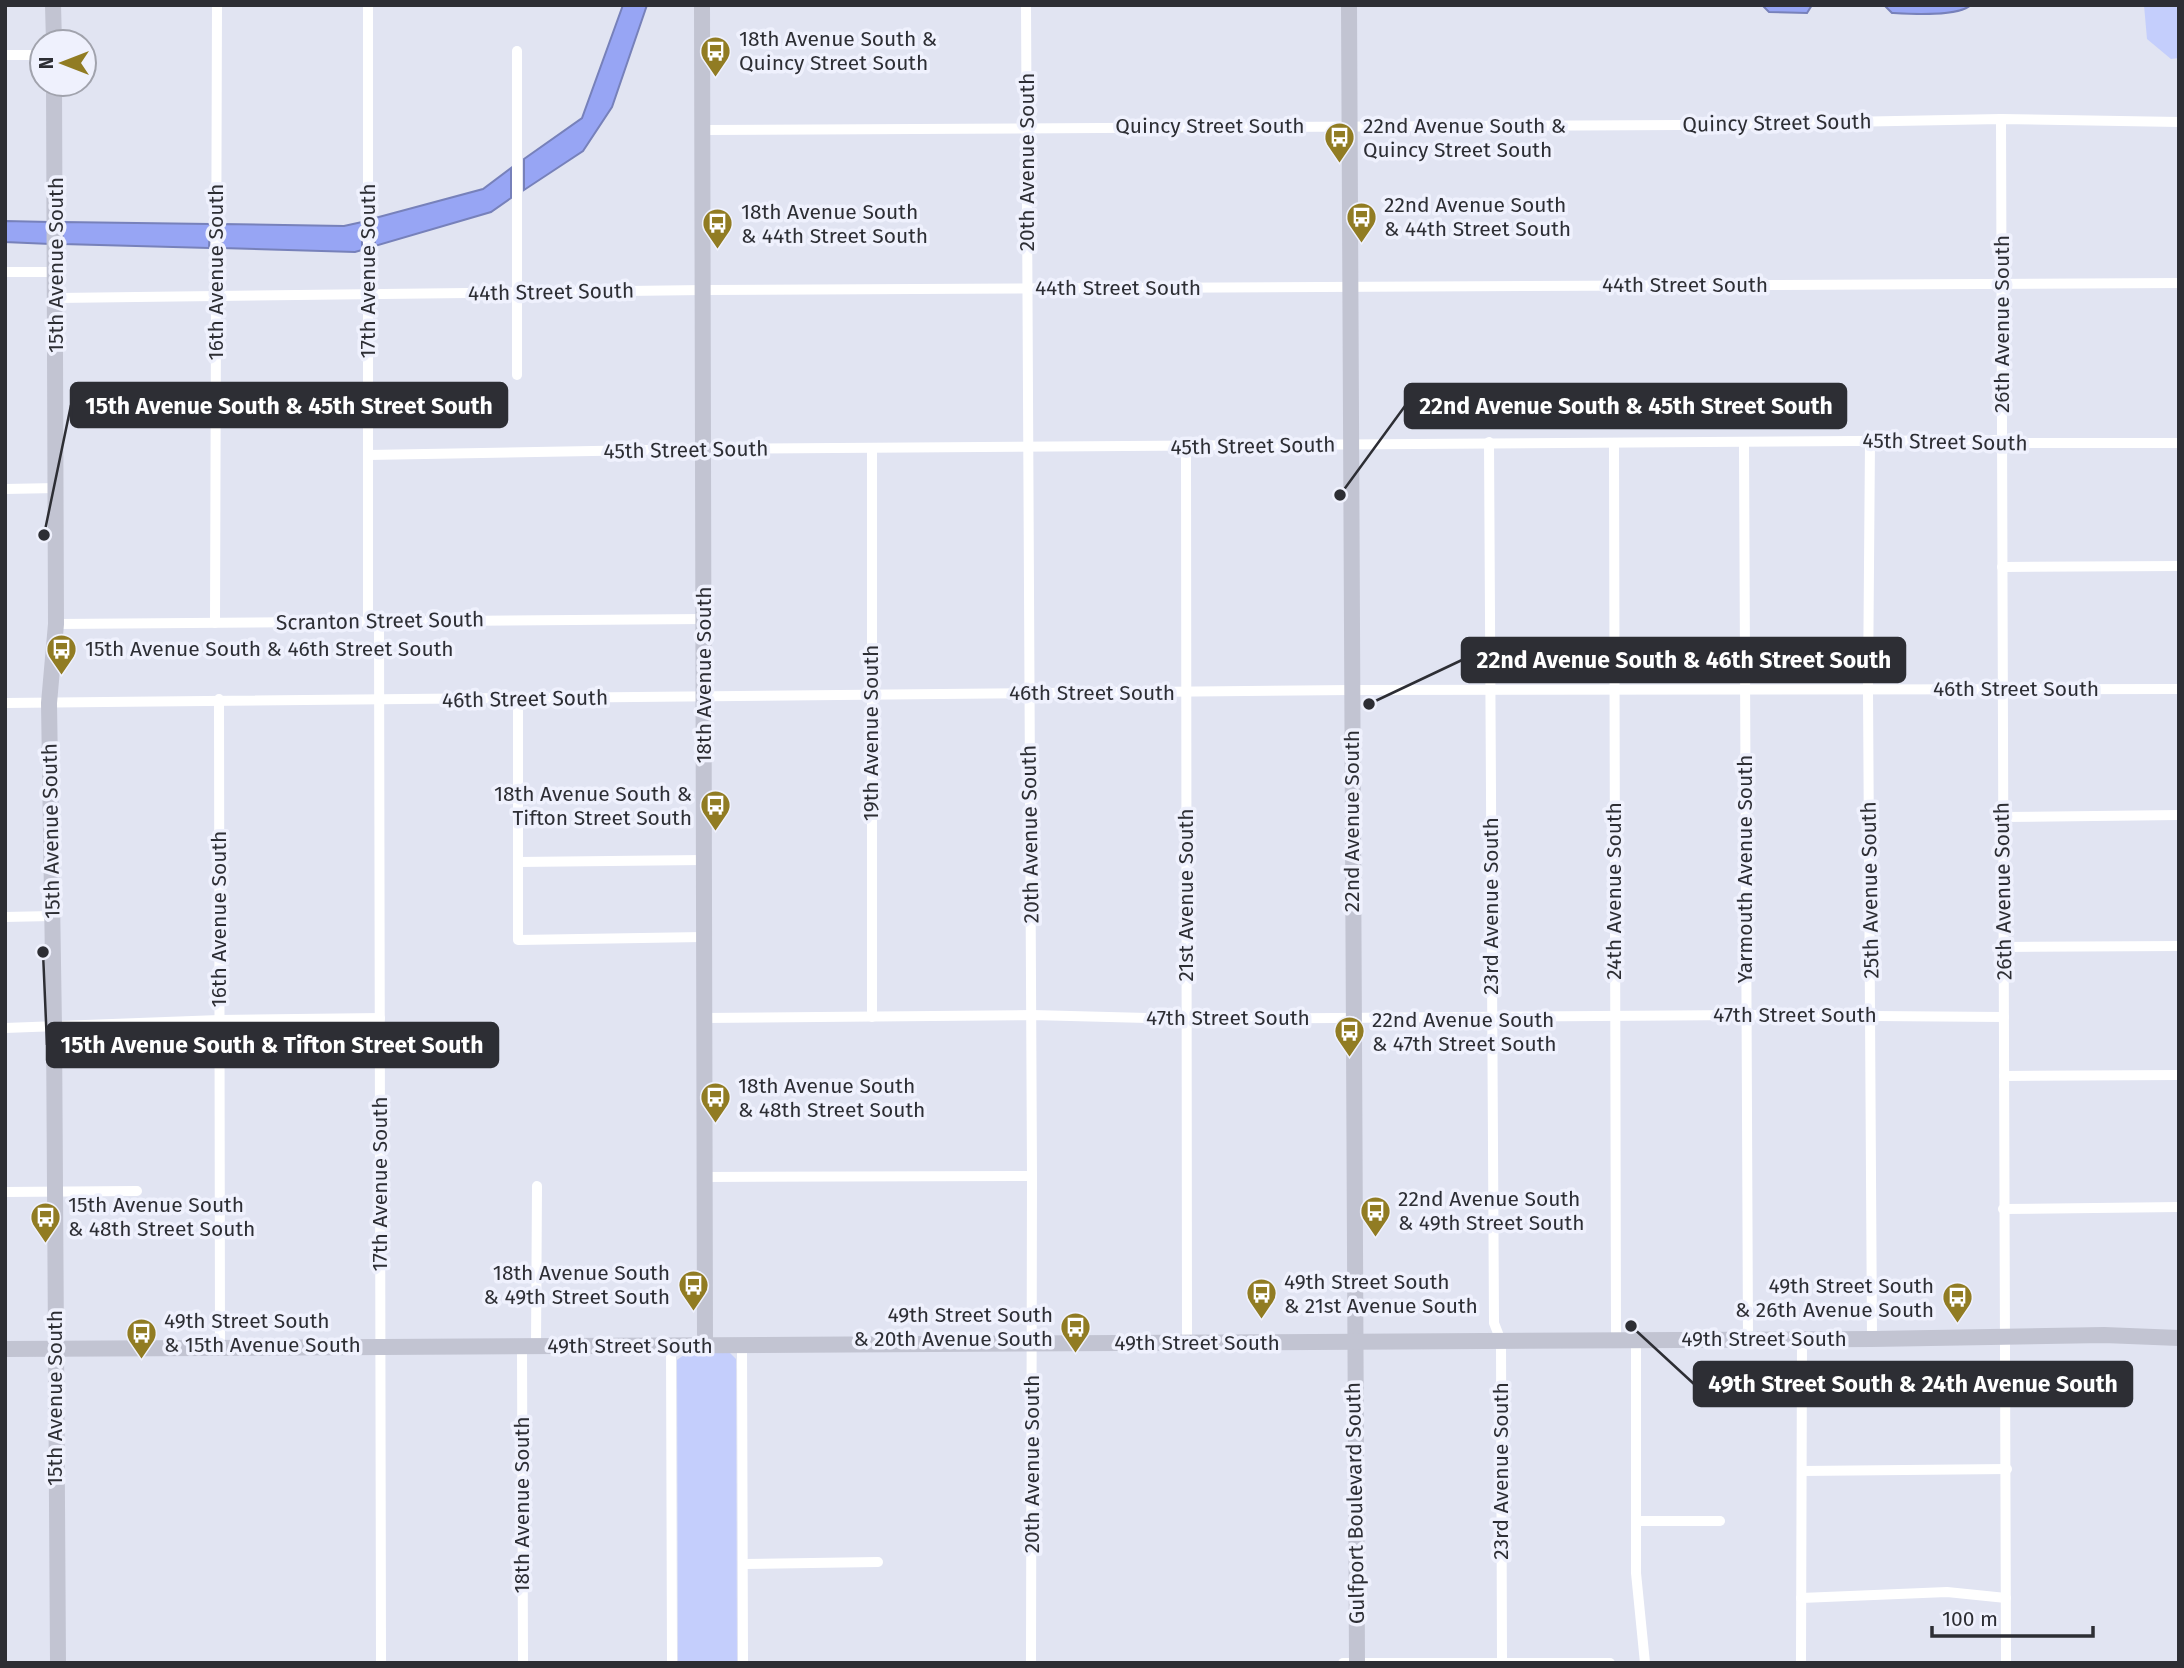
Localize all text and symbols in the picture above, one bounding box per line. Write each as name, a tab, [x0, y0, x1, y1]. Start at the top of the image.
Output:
place label: 18th Avenue South & Quincy Street South	[739, 26, 937, 76]
north arrow	[28, 28, 98, 98]
bus stop icon: 18th Avenue South & Quincy Street South	[699, 34, 733, 78]
text: N	[35, 57, 58, 69]
street label: 20th Avenue South	[1014, 73, 1040, 251]
street label: Quincy Street South	[1682, 108, 1872, 138]
street label: Quincy Street South	[1115, 113, 1305, 139]
place label: 22nd Avenue South & Quincy Street South	[1363, 113, 1566, 163]
bus stop icon: 22nd Avenue South & Quincy Street South	[1323, 121, 1357, 165]
street label: 15th Avenue South	[43, 177, 69, 353]
street label: 16th Avenue South	[203, 184, 229, 360]
street label: 17th Avenue South	[355, 184, 381, 358]
place label: 22nd Avenue South & 44th Street South	[1384, 192, 1571, 242]
place label: 18th Avenue South & 44th Street South	[741, 199, 928, 249]
bus stop icon: 22nd Avenue South & 44th Street South	[1344, 200, 1378, 244]
bus stop icon: 18th Avenue South & 44th Street South	[701, 207, 735, 251]
street label: 26th Avenue South	[1989, 235, 2015, 413]
street label: 44th Street South	[1602, 272, 1768, 298]
street label: 44th Street South	[1035, 275, 1201, 301]
street label: 44th Street South	[468, 278, 634, 306]
callout: 15th Avenue South & 45th Street South	[71, 383, 507, 427]
callout: 22nd Avenue South & 45th Street South	[1405, 384, 1846, 428]
text: 15th Avenue South & 45th Street South	[85, 392, 493, 420]
text: 22nd Avenue South & 45th Street South	[1419, 392, 1833, 420]
street label: 45th Street South	[1862, 428, 2028, 456]
street label: 45th Street South	[1170, 432, 1336, 460]
street label: 45th Street South	[603, 436, 769, 464]
street label: 18th Avenue South	[691, 586, 717, 764]
street label: Scranton Street South	[276, 606, 484, 636]
bus stop icon: 15th Avenue South & 46th Street South	[45, 632, 79, 676]
place label: 15th Avenue South & 46th Street South	[85, 636, 454, 662]
callout: 22nd Avenue South & 46th Street South	[1462, 638, 1905, 682]
street label: 19th Avenue South	[858, 645, 884, 821]
text: 22nd Avenue South & 46th Street South	[1477, 646, 1891, 674]
street label: 46th Street South	[1933, 676, 2099, 702]
street label: 46th Street South	[1009, 680, 1175, 706]
street label: 46th Street South	[442, 685, 608, 713]
street label: 22nd Avenue South	[1339, 730, 1365, 912]
street label: 15th Avenue South	[36, 743, 66, 919]
street label: 20th Avenue South	[1015, 744, 1045, 924]
street label: Yarmouth Avenue South	[1732, 755, 1758, 983]
place label: 18th Avenue South & Tifton Street South	[494, 781, 692, 831]
bus stop icon: 18th Avenue South & Tifton Street South	[698, 789, 732, 833]
street label: 25th Avenue South	[1855, 801, 1885, 979]
street label: 24th Avenue South	[1601, 802, 1627, 980]
street label: 26th Avenue South	[1988, 802, 2018, 980]
street label: 21st Avenue South	[1173, 809, 1199, 982]
street label: 23rd Avenue South	[1478, 817, 1504, 995]
street label: 16th Avenue South	[206, 831, 232, 1007]
street label: 47th Street South	[1713, 1002, 1877, 1028]
street label: 47th Street South	[1146, 1005, 1310, 1031]
place label: 22nd Avenue South & 47th Street South	[1372, 1007, 1557, 1057]
bus stop icon: 22nd Avenue South & 47th Street South	[1332, 1015, 1366, 1059]
callout: 15th Avenue South & Tifton Street South	[47, 1023, 498, 1067]
text: 15th Avenue South & Tifton Street South	[60, 1031, 484, 1059]
place label: 18th Avenue South & 48th Street South	[738, 1073, 925, 1123]
bus stop icon: 18th Avenue South & 48th Street South	[698, 1081, 732, 1125]
street label: 17th Avenue South	[367, 1097, 393, 1271]
place label: 22nd Avenue South & 49th Street South	[1398, 1186, 1584, 1236]
place label: 15th Avenue South & 48th Street South	[68, 1192, 255, 1242]
bus stop icon: 22nd Avenue South & 49th Street South	[1358, 1194, 1392, 1238]
bus stop icon: 15th Avenue South & 48th Street South	[28, 1200, 62, 1244]
place label: 18th Avenue South & 49th Street South	[484, 1260, 670, 1310]
bus stop icon: 18th Avenue South & 49th Street South	[676, 1268, 710, 1312]
place label: 49th Street South & 21st Avenue South	[1284, 1269, 1478, 1319]
place label: 49th Street South & 26th Avenue South	[1735, 1273, 1934, 1323]
bus stop icon: 49th Street South & 21st Avenue South	[1244, 1277, 1278, 1321]
bus stop icon: 49th Street South & 26th Avenue South	[1940, 1281, 1974, 1325]
place label: 49th Street South & 20th Avenue South	[853, 1302, 1053, 1352]
place label: 49th Street South & 15th Avenue South	[164, 1308, 361, 1358]
street label: 15th Avenue South	[42, 1310, 68, 1486]
bus stop icon: 49th Street South & 20th Avenue South	[1059, 1310, 1093, 1354]
bus stop icon: 49th Street South & 15th Avenue South	[124, 1316, 158, 1360]
street label: 49th Street South	[1681, 1326, 1847, 1352]
street label: 49th Street South	[1114, 1330, 1280, 1356]
street label: 49th Street South	[547, 1333, 713, 1359]
callout: 49th Street South & 24th Avenue South	[1694, 1362, 2132, 1406]
text: 49th Street South & 24th Avenue South	[1708, 1370, 2118, 1398]
street label: 20th Avenue South	[1019, 1375, 1045, 1553]
street label: Gulfport Boulevard South	[1340, 1382, 1370, 1624]
street label: 23rd Avenue South	[1488, 1382, 1514, 1560]
street label: 18th Avenue South	[509, 1416, 535, 1594]
scale bar	[1932, 1594, 2093, 1638]
text: 100 m	[1942, 1606, 1998, 1632]

